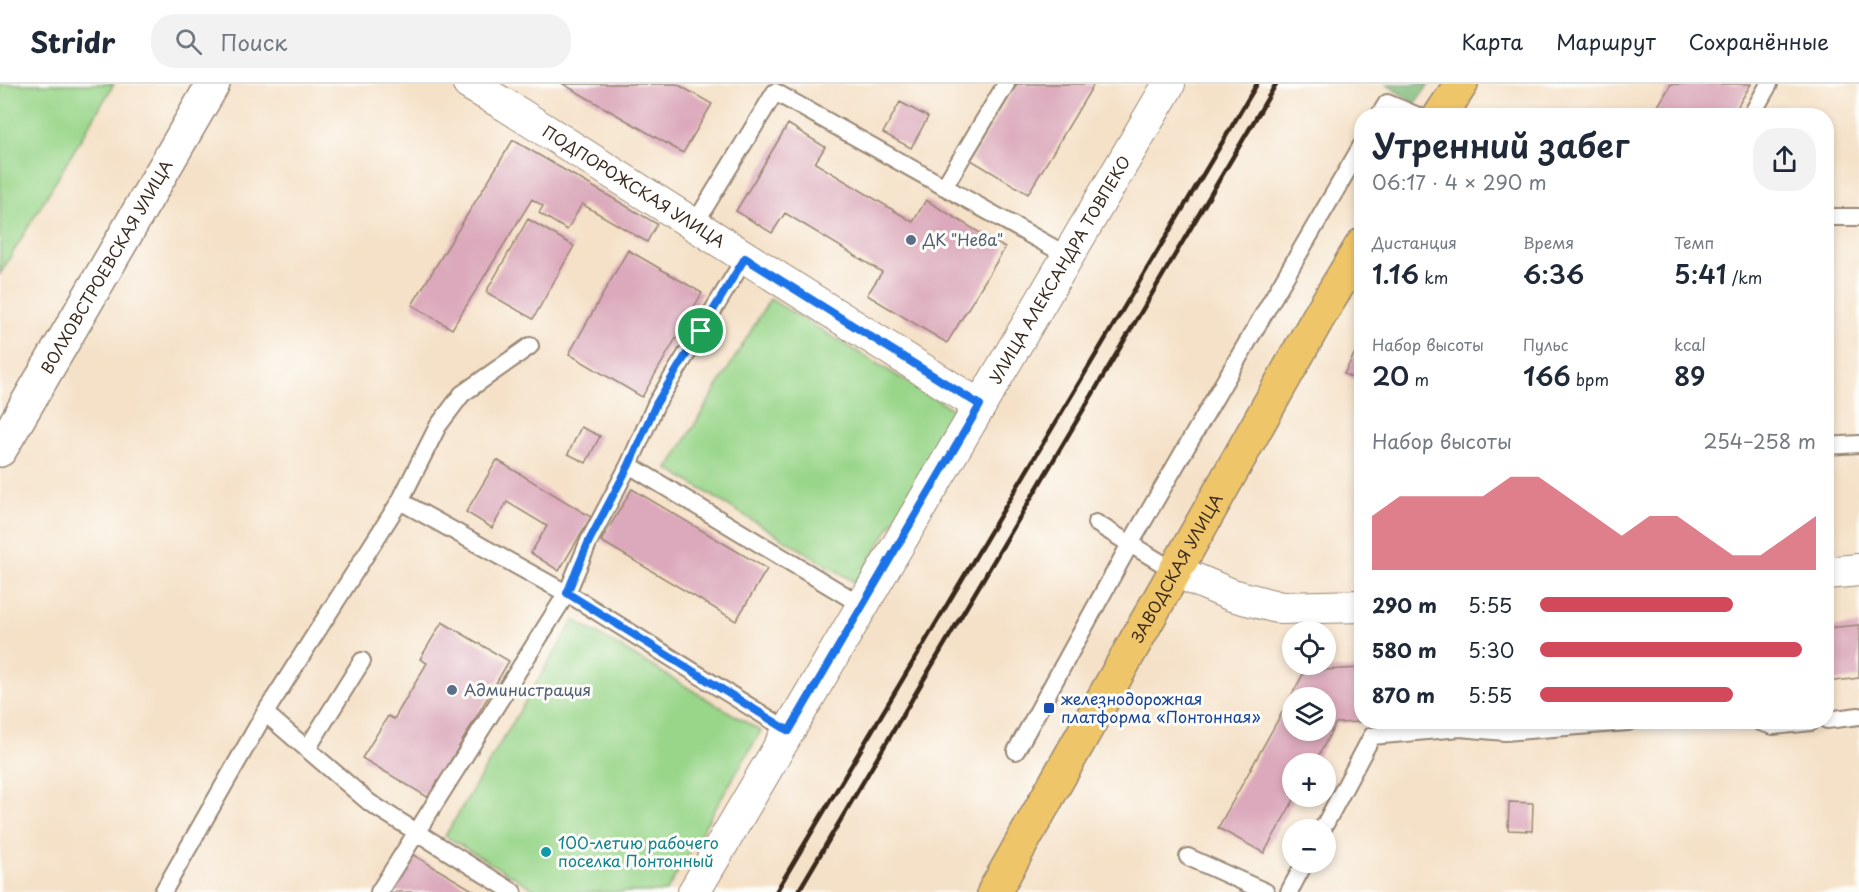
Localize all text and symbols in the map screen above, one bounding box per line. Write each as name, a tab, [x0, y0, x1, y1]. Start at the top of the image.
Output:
search box	[151, 14, 571, 68]
text: Stridr	[30, 20, 115, 63]
icon: search	[172, 25, 205, 58]
text: Поиск	[220, 25, 287, 58]
text: Карта	[1462, 25, 1523, 57]
text: Маршрут	[1556, 25, 1656, 57]
text: Сохранённые	[1689, 25, 1829, 57]
street label: ПОДПОРОЖСКАЯ УЛИЦА	[538, 119, 730, 252]
text: Утренний забег	[1372, 119, 1629, 169]
button: share	[1753, 128, 1816, 191]
street label: УЛИЦА АЛЕКСАНДРА ТОВПЕКО	[983, 151, 1135, 387]
street label: ВОЛХОВСТРОЕВСКАЯ УЛИЦА	[34, 155, 177, 378]
text: 06:17 · 4 × 290 m	[1372, 167, 1547, 197]
place label: ДК "Нева"	[922, 227, 1003, 251]
text: Дистанция	[1372, 230, 1457, 254]
text: Время	[1523, 230, 1574, 254]
text: Темп	[1674, 230, 1714, 254]
marker: ДК "Нева"	[904, 233, 918, 247]
text: 1.16	[1372, 254, 1419, 293]
text: 6:36	[1523, 254, 1584, 293]
text: 5:41	[1674, 254, 1727, 293]
text: km	[1419, 265, 1448, 289]
text: /km	[1727, 265, 1762, 289]
pin	[675, 305, 726, 356]
icon: arrive	[684, 314, 717, 347]
text: Набор высоты	[1372, 332, 1484, 356]
text: Пульс	[1523, 332, 1568, 356]
text: kcal	[1674, 332, 1706, 356]
text: 20	[1372, 356, 1409, 395]
text: 166	[1523, 356, 1571, 395]
text: 89	[1674, 356, 1706, 395]
text: m	[1409, 367, 1429, 391]
text: bpm	[1571, 367, 1609, 391]
text: Набор высоты	[1372, 426, 1512, 456]
text: 254–258 m	[1703, 426, 1816, 456]
street label: ЗАВОДСКАЯ УЛИЦА	[1124, 489, 1228, 646]
text: 290 m	[1372, 590, 1437, 620]
text: 5:55	[1468, 590, 1512, 620]
map controls	[1282, 621, 1336, 873]
button: locate	[1282, 621, 1336, 675]
text: 580 m	[1372, 635, 1437, 665]
text: 5:30	[1468, 635, 1514, 665]
place label: Администрация	[464, 677, 591, 701]
text: 870 m	[1372, 680, 1435, 710]
text: 5:55	[1468, 680, 1512, 710]
marker: Администрация	[445, 683, 459, 697]
place label: железнодорожная платформа «Понтонная»	[1060, 686, 1261, 728]
button: layers	[1282, 687, 1336, 741]
marker: железнодорожная платформа «Понтонная»	[1042, 701, 1056, 715]
button: +	[1282, 753, 1336, 807]
button: −	[1282, 819, 1336, 873]
place label: 100-летию рабочего поселка Понтонный	[558, 830, 719, 872]
marker: 100-летию рабочего поселка Понтонный	[539, 845, 553, 859]

